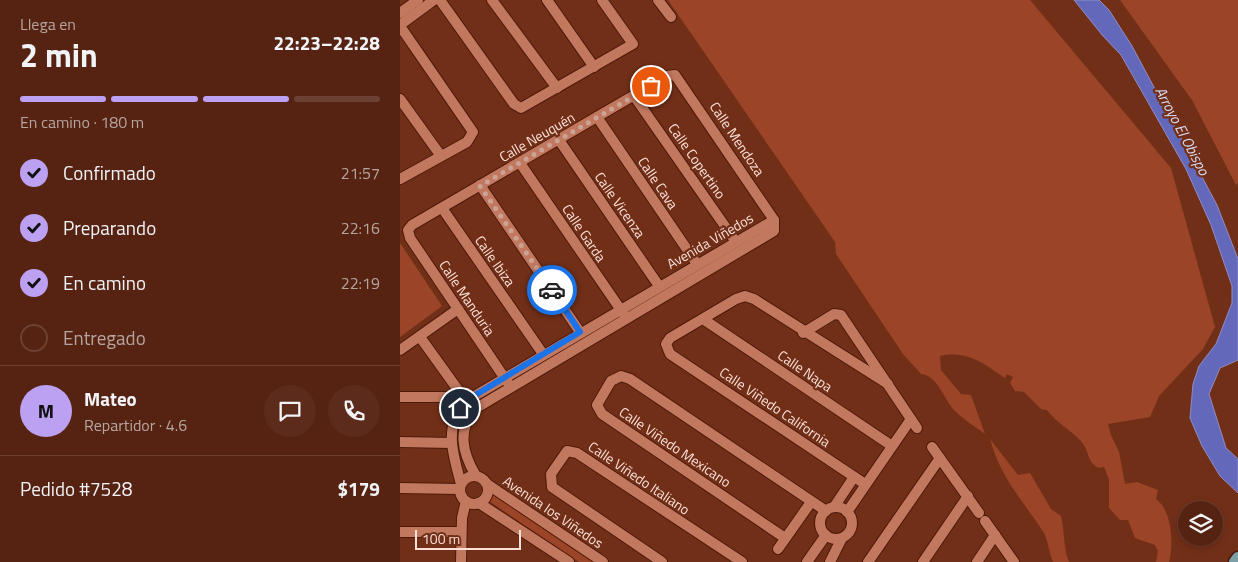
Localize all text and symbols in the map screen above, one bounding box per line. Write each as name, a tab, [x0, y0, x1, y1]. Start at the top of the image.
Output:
text: Llega en	[20, 12, 76, 36]
text: 22:23–22:28	[273, 28, 380, 57]
text: 2 min	[20, 31, 98, 79]
pin	[630, 65, 672, 107]
icon: bag	[637, 72, 665, 100]
water label: Arroyo El Obispo	[1149, 82, 1216, 180]
street label: Calle Mendoza	[705, 97, 770, 180]
street label: Calle Neuquén	[495, 106, 579, 167]
text: En camino · 180 m	[20, 110, 144, 134]
street label: Calle Copertino	[663, 119, 731, 203]
street label: Calle Cava	[633, 152, 684, 213]
text: Confirmado	[63, 158, 156, 187]
icon: check	[20, 159, 48, 187]
text: 21:57	[341, 161, 380, 185]
street label: Calle Vicenza	[590, 167, 651, 242]
street label: Calle Garda	[557, 200, 612, 266]
street label: Avenida Viñedos	[663, 207, 757, 274]
text: Preparando	[63, 213, 156, 242]
icon: check	[20, 214, 48, 242]
text: 22:16	[341, 216, 380, 240]
street label: Calle Ibiza	[470, 231, 521, 291]
street label: Calle Manduria	[434, 256, 501, 340]
courier	[527, 265, 577, 315]
text: En camino	[63, 268, 146, 297]
icon: check	[20, 269, 48, 297]
text: 22:19	[341, 271, 380, 295]
icon: car	[538, 276, 566, 304]
text: Entregado	[63, 323, 146, 352]
street label: Calle Napa	[774, 345, 837, 397]
street label: Calle Viñedo California	[715, 361, 835, 452]
text: Mateo	[84, 384, 137, 413]
button: chat	[264, 385, 316, 437]
button: phone	[328, 385, 380, 437]
pin	[439, 387, 481, 429]
icon: home	[446, 394, 474, 422]
text: M	[38, 396, 54, 425]
street label: Calle Viñedo Mexicano	[615, 401, 735, 492]
text: Repartidor · 4.6	[84, 413, 187, 437]
street label: Calle Viñedo Italiano	[584, 436, 694, 519]
street label: Avenida los Viñedos	[499, 470, 608, 553]
text: Pedido #7528	[20, 474, 132, 503]
text: $179	[337, 474, 380, 503]
map controls	[1178, 501, 1223, 546]
button: layers	[1178, 501, 1223, 546]
scale bar	[415, 527, 521, 550]
text: 100 m	[422, 528, 460, 549]

